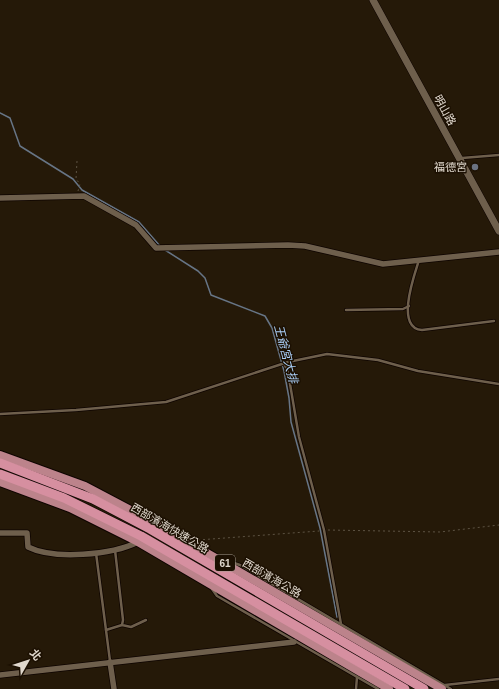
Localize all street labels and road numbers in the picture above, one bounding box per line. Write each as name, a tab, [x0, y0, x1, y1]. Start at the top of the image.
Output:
street label: 明山路	[432, 93, 458, 127]
street label: 西部濱海快速公路	[129, 501, 211, 555]
road number: 61	[215, 555, 235, 571]
street label: 西部濱海公路	[240, 556, 304, 600]

